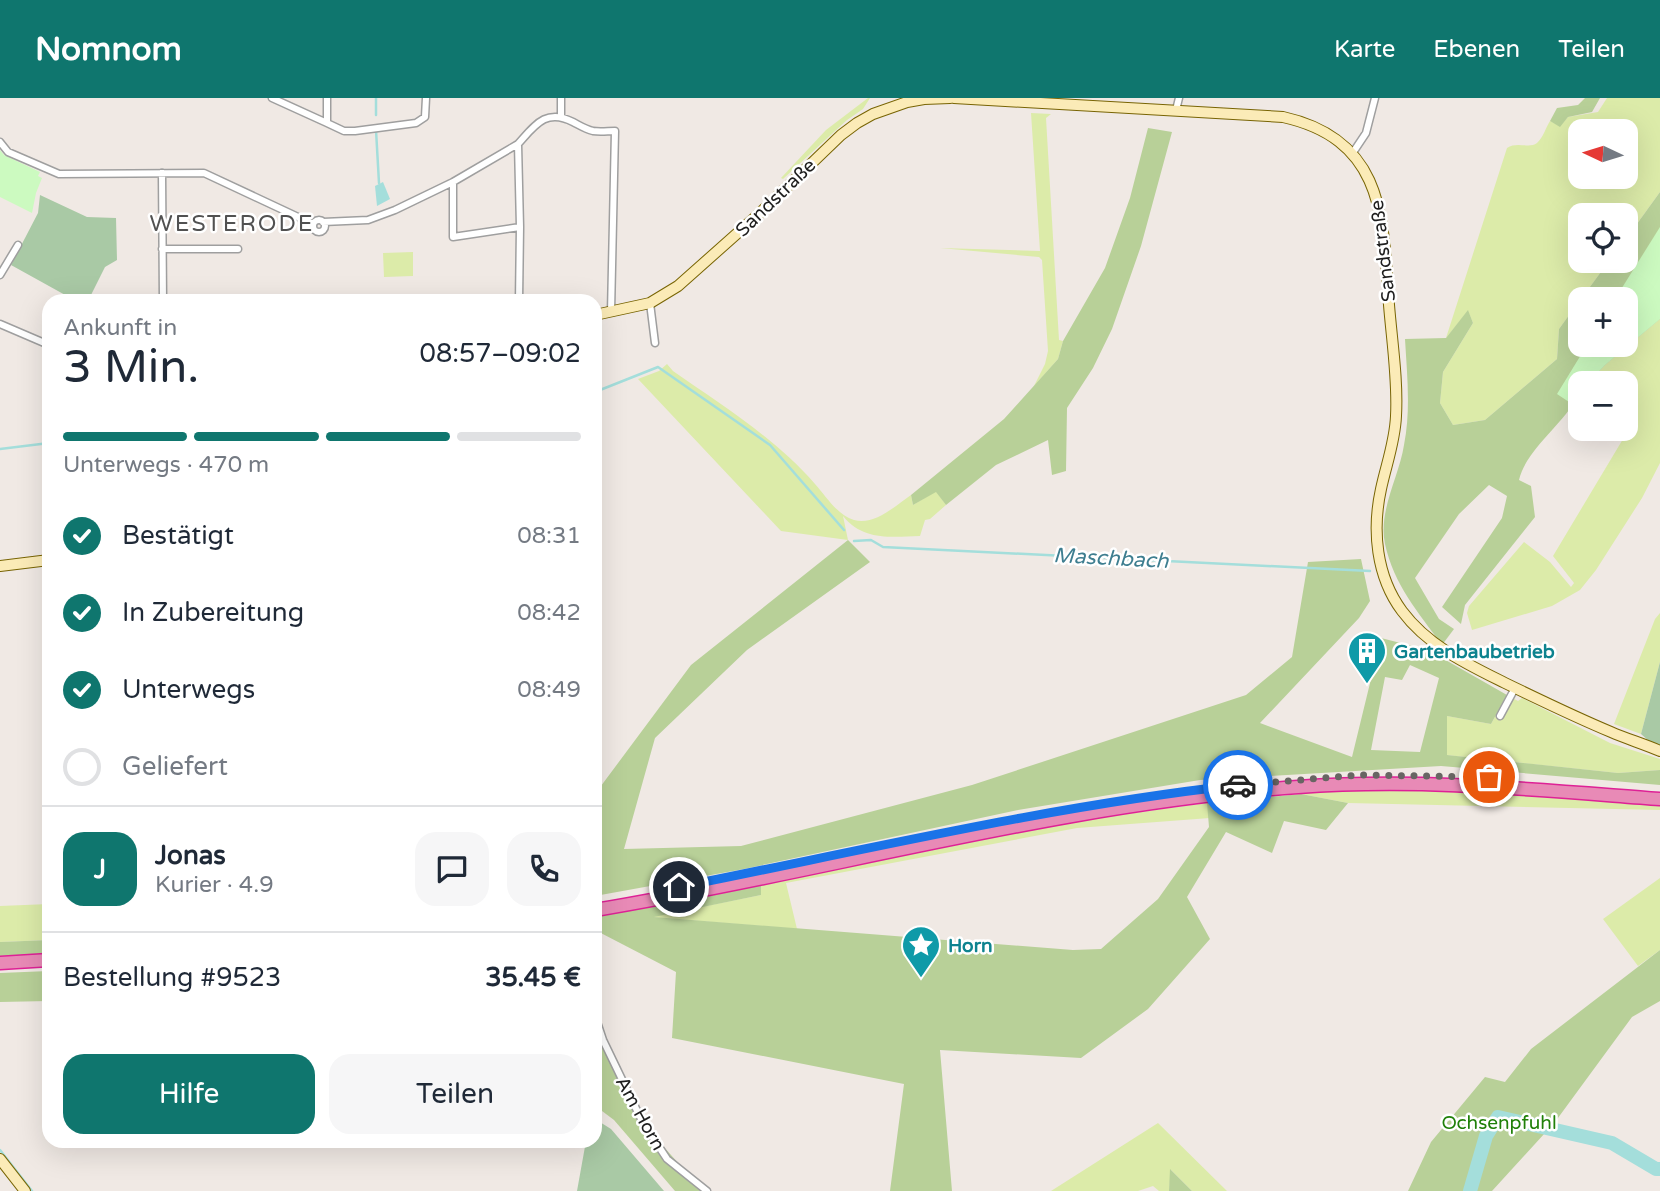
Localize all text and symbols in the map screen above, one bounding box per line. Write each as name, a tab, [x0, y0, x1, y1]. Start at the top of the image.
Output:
text: Nomnom	[35, 30, 182, 69]
text: Karte	[1334, 35, 1395, 64]
text: Ebenen	[1433, 35, 1520, 64]
text: Teilen	[1558, 35, 1625, 64]
north arrow	[1568, 119, 1638, 189]
map controls	[1568, 119, 1638, 441]
street label: Sandstraße	[731, 154, 820, 241]
street label: Sandstraße	[1366, 199, 1400, 303]
button: locate	[1568, 203, 1638, 273]
district label: WESTERODE	[150, 210, 314, 238]
button: +	[1568, 287, 1638, 357]
text: Ankunft in	[63, 314, 177, 342]
text: 08:57–09:02	[420, 338, 581, 369]
text: 3 Min.	[63, 340, 199, 395]
button: −	[1568, 371, 1638, 441]
text: Unterwegs · 470 m	[63, 451, 269, 479]
icon: check	[63, 517, 101, 555]
text: Bestätigt	[122, 520, 234, 551]
text: 08:31	[517, 522, 581, 550]
water label: Maschbach	[1053, 543, 1170, 574]
icon: check	[63, 594, 101, 632]
text: In Zubereitung	[122, 597, 304, 628]
text: 08:42	[517, 599, 581, 627]
building icon: Gartenbaubetrieb	[1346, 630, 1388, 685]
place label: Gartenbaubetrieb	[1394, 641, 1555, 663]
icon: check	[63, 671, 101, 709]
text: Unterwegs	[122, 674, 255, 705]
text: 08:49	[517, 676, 581, 704]
pin	[1459, 747, 1519, 807]
courier	[1203, 750, 1273, 820]
text: Geliefert	[122, 751, 228, 782]
icon: bag	[1470, 758, 1508, 796]
icon: car	[1219, 766, 1257, 804]
button: chat	[415, 832, 489, 906]
button: phone	[507, 832, 581, 906]
text: Jonas	[155, 840, 226, 871]
text: J	[94, 854, 106, 885]
pin	[649, 857, 709, 917]
icon: home	[660, 868, 698, 906]
text: Kurier · 4.9	[155, 871, 274, 899]
place icon: Horn	[900, 924, 942, 979]
place label: Horn	[948, 935, 992, 957]
text: Bestellung #9523	[63, 962, 281, 993]
text: 35.45 €	[485, 962, 581, 993]
button: Hilfe	[63, 1054, 315, 1134]
button: Teilen	[329, 1054, 581, 1134]
street label: Am Horn	[611, 1073, 669, 1154]
park label: Ochsenpfuhl	[1441, 1112, 1557, 1134]

